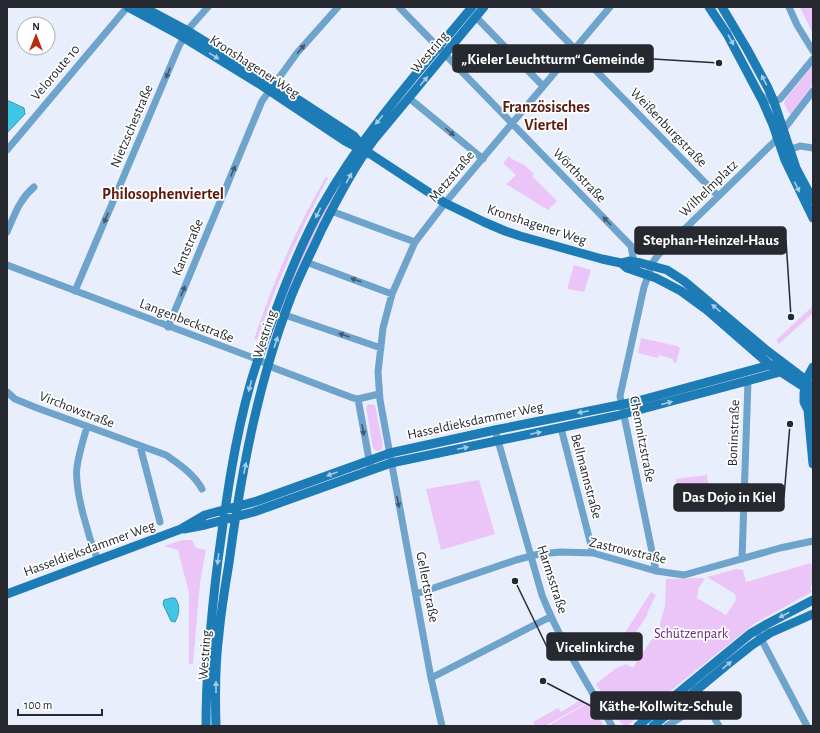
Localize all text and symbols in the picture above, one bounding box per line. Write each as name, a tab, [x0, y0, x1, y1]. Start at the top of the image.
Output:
north arrow	[16, 16, 56, 56]
text: N	[32, 21, 40, 32]
street label: Westring	[408, 29, 451, 76]
street label: Kronshagener Weg	[207, 33, 302, 101]
one-way arrow	[727, 34, 734, 46]
street label: Veloroute 10	[29, 42, 83, 103]
one-way arrow	[297, 43, 306, 54]
callout: „Kieler Leuchtturm“ Gemeinde	[453, 45, 653, 72]
one-way arrow	[209, 52, 219, 60]
text: „Kieler Leuchtturm“ Gemeinde	[461, 52, 645, 67]
one-way arrow	[164, 67, 170, 79]
one-way arrow	[760, 74, 767, 86]
one-way arrow	[419, 75, 428, 86]
street label: Nietzschestraße	[108, 83, 156, 170]
street label: Weißenburgstraße	[627, 86, 709, 170]
district label: Französisches Viertel	[502, 99, 590, 133]
one-way arrow	[375, 115, 384, 126]
one-way arrow	[444, 128, 455, 137]
street label: Wörthstraße	[550, 146, 608, 206]
street label: Metzstraße	[426, 148, 477, 205]
street label: Wilhelmplatz	[677, 157, 741, 220]
one-way arrow	[231, 164, 237, 176]
one-way arrow	[346, 173, 352, 184]
one-way arrow	[794, 181, 800, 192]
district label: Philosophenviertel	[102, 186, 224, 202]
street label: Kronshagener Weg	[485, 202, 588, 248]
one-way arrow	[315, 207, 321, 219]
one-way arrow	[103, 213, 109, 224]
one-way arrow	[602, 216, 612, 226]
street label: Kantstraße	[170, 217, 206, 278]
callout: Stephan-Heinzel-Haus	[635, 227, 786, 254]
text: Stephan-Heinzel-Haus	[643, 233, 779, 248]
one-way arrow	[349, 277, 361, 283]
one-way arrow	[181, 284, 187, 296]
street label: Langenbeckstraße	[137, 296, 236, 345]
one-way arrow	[710, 303, 721, 312]
street label: Westring	[251, 308, 279, 360]
one-way arrow	[337, 332, 349, 338]
one-way arrow	[273, 336, 279, 348]
one-way arrow	[247, 380, 253, 392]
street label: Virchowstraße	[37, 389, 116, 431]
street label: Chemnitzstraße	[627, 395, 657, 484]
street label: Boninstraße	[726, 399, 742, 467]
street label: Hasseldieksdammer Weg	[406, 400, 545, 442]
one-way arrow	[661, 400, 673, 406]
one-way arrow	[577, 409, 589, 415]
one-way arrow	[361, 423, 367, 436]
one-way arrow	[530, 430, 542, 436]
street label: Bellmannstraße	[568, 432, 604, 520]
one-way arrow	[457, 445, 469, 451]
one-way arrow	[242, 462, 248, 474]
one-way arrow	[326, 471, 338, 477]
callout: Das Dojo in Kiel	[674, 484, 784, 511]
text: Das Dojo in Kiel	[682, 490, 776, 505]
one-way arrow	[395, 496, 401, 508]
street label: Hasseldieksdammer Weg	[22, 519, 157, 579]
street label: Zastrowstraße	[588, 535, 668, 567]
street label: Harmsstraße	[534, 543, 570, 615]
street label: Gellertstraße	[413, 551, 441, 624]
one-way arrow	[215, 553, 221, 565]
one-way arrow	[779, 611, 790, 618]
park label: Schützenpark	[654, 627, 729, 641]
street label: Westring	[196, 629, 214, 680]
callout: Vicelinkirche	[547, 633, 642, 660]
text: Vicelinkirche	[556, 640, 634, 655]
one-way arrow	[721, 661, 732, 670]
one-way arrow	[213, 680, 219, 693]
scale bar	[18, 691, 102, 717]
callout: Käthe-Kollwitz-Schule	[591, 692, 741, 719]
text: 100 m	[24, 699, 52, 711]
text: Käthe-Kollwitz-Schule	[599, 699, 733, 714]

